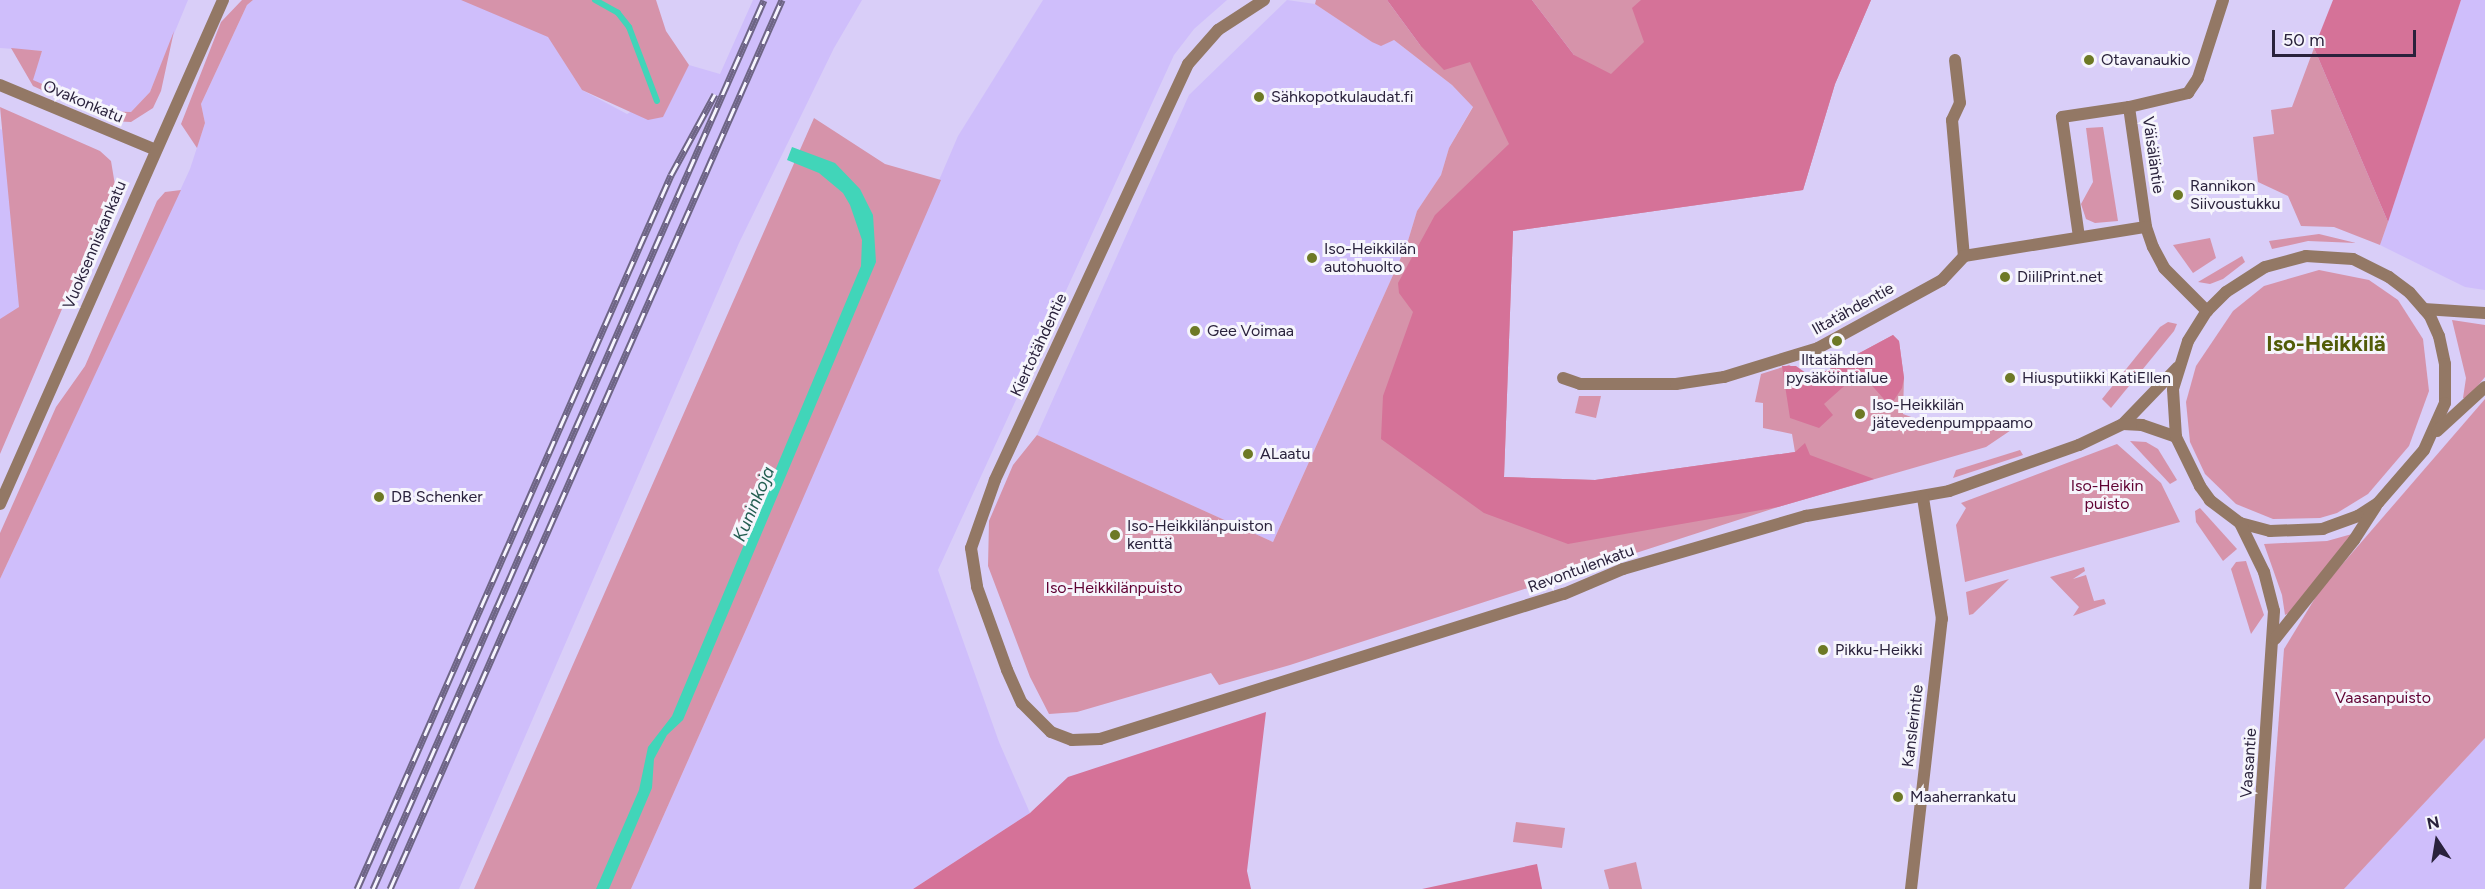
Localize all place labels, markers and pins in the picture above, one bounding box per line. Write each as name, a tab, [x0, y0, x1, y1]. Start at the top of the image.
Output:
place label: Otavanaukio	[2101, 50, 2191, 70]
marker: Otavanaukio	[2082, 53, 2096, 67]
place label: Sähkopotkulaudat.fi	[1271, 87, 1413, 107]
marker: Sähkopotkulaudat.fi	[1252, 90, 1266, 104]
place label: Rannikon Siivoustukku	[2190, 176, 2280, 214]
marker: Rannikon Siivoustukku	[2171, 188, 2185, 202]
place label: Iso-Heikkilän autohuolto	[1324, 239, 1416, 277]
marker: Iso-Heikkilän autohuolto	[1305, 251, 1319, 265]
place label: DiiliPrint.net	[2017, 267, 2103, 287]
marker: DiiliPrint.net	[1998, 270, 2012, 284]
place label: Gee Voimaa	[1207, 321, 1294, 341]
marker: Gee Voimaa	[1188, 324, 1202, 338]
marker: Iltatähden pysäköintialue	[1830, 334, 1844, 348]
place label: Iltatähden pysäköintialue	[1786, 350, 1888, 388]
place label: Hiusputiikki KatiEllen	[2022, 368, 2171, 388]
marker: Hiusputiikki KatiEllen	[2003, 371, 2017, 385]
place label: Iso-Heikkilän jätevedenpumppaamo	[1872, 395, 2033, 433]
marker: Iso-Heikkilän jätevedenpumppaamo	[1853, 407, 1867, 421]
place label: ALaatu	[1260, 444, 1310, 464]
marker: ALaatu	[1241, 447, 1255, 461]
place label: DB Schenker	[391, 487, 483, 507]
marker: DB Schenker	[372, 490, 386, 504]
place label: Iso-Heikkilänpuiston kenttä	[1127, 516, 1273, 554]
marker: Iso-Heikkilänpuiston kenttä	[1108, 528, 1122, 542]
place label: Pikku-Heikki	[1835, 640, 1923, 660]
marker: Pikku-Heikki	[1816, 643, 1830, 657]
place label: Maaherrankatu	[1910, 787, 2016, 807]
marker: Maaherrankatu	[1891, 790, 1905, 804]

